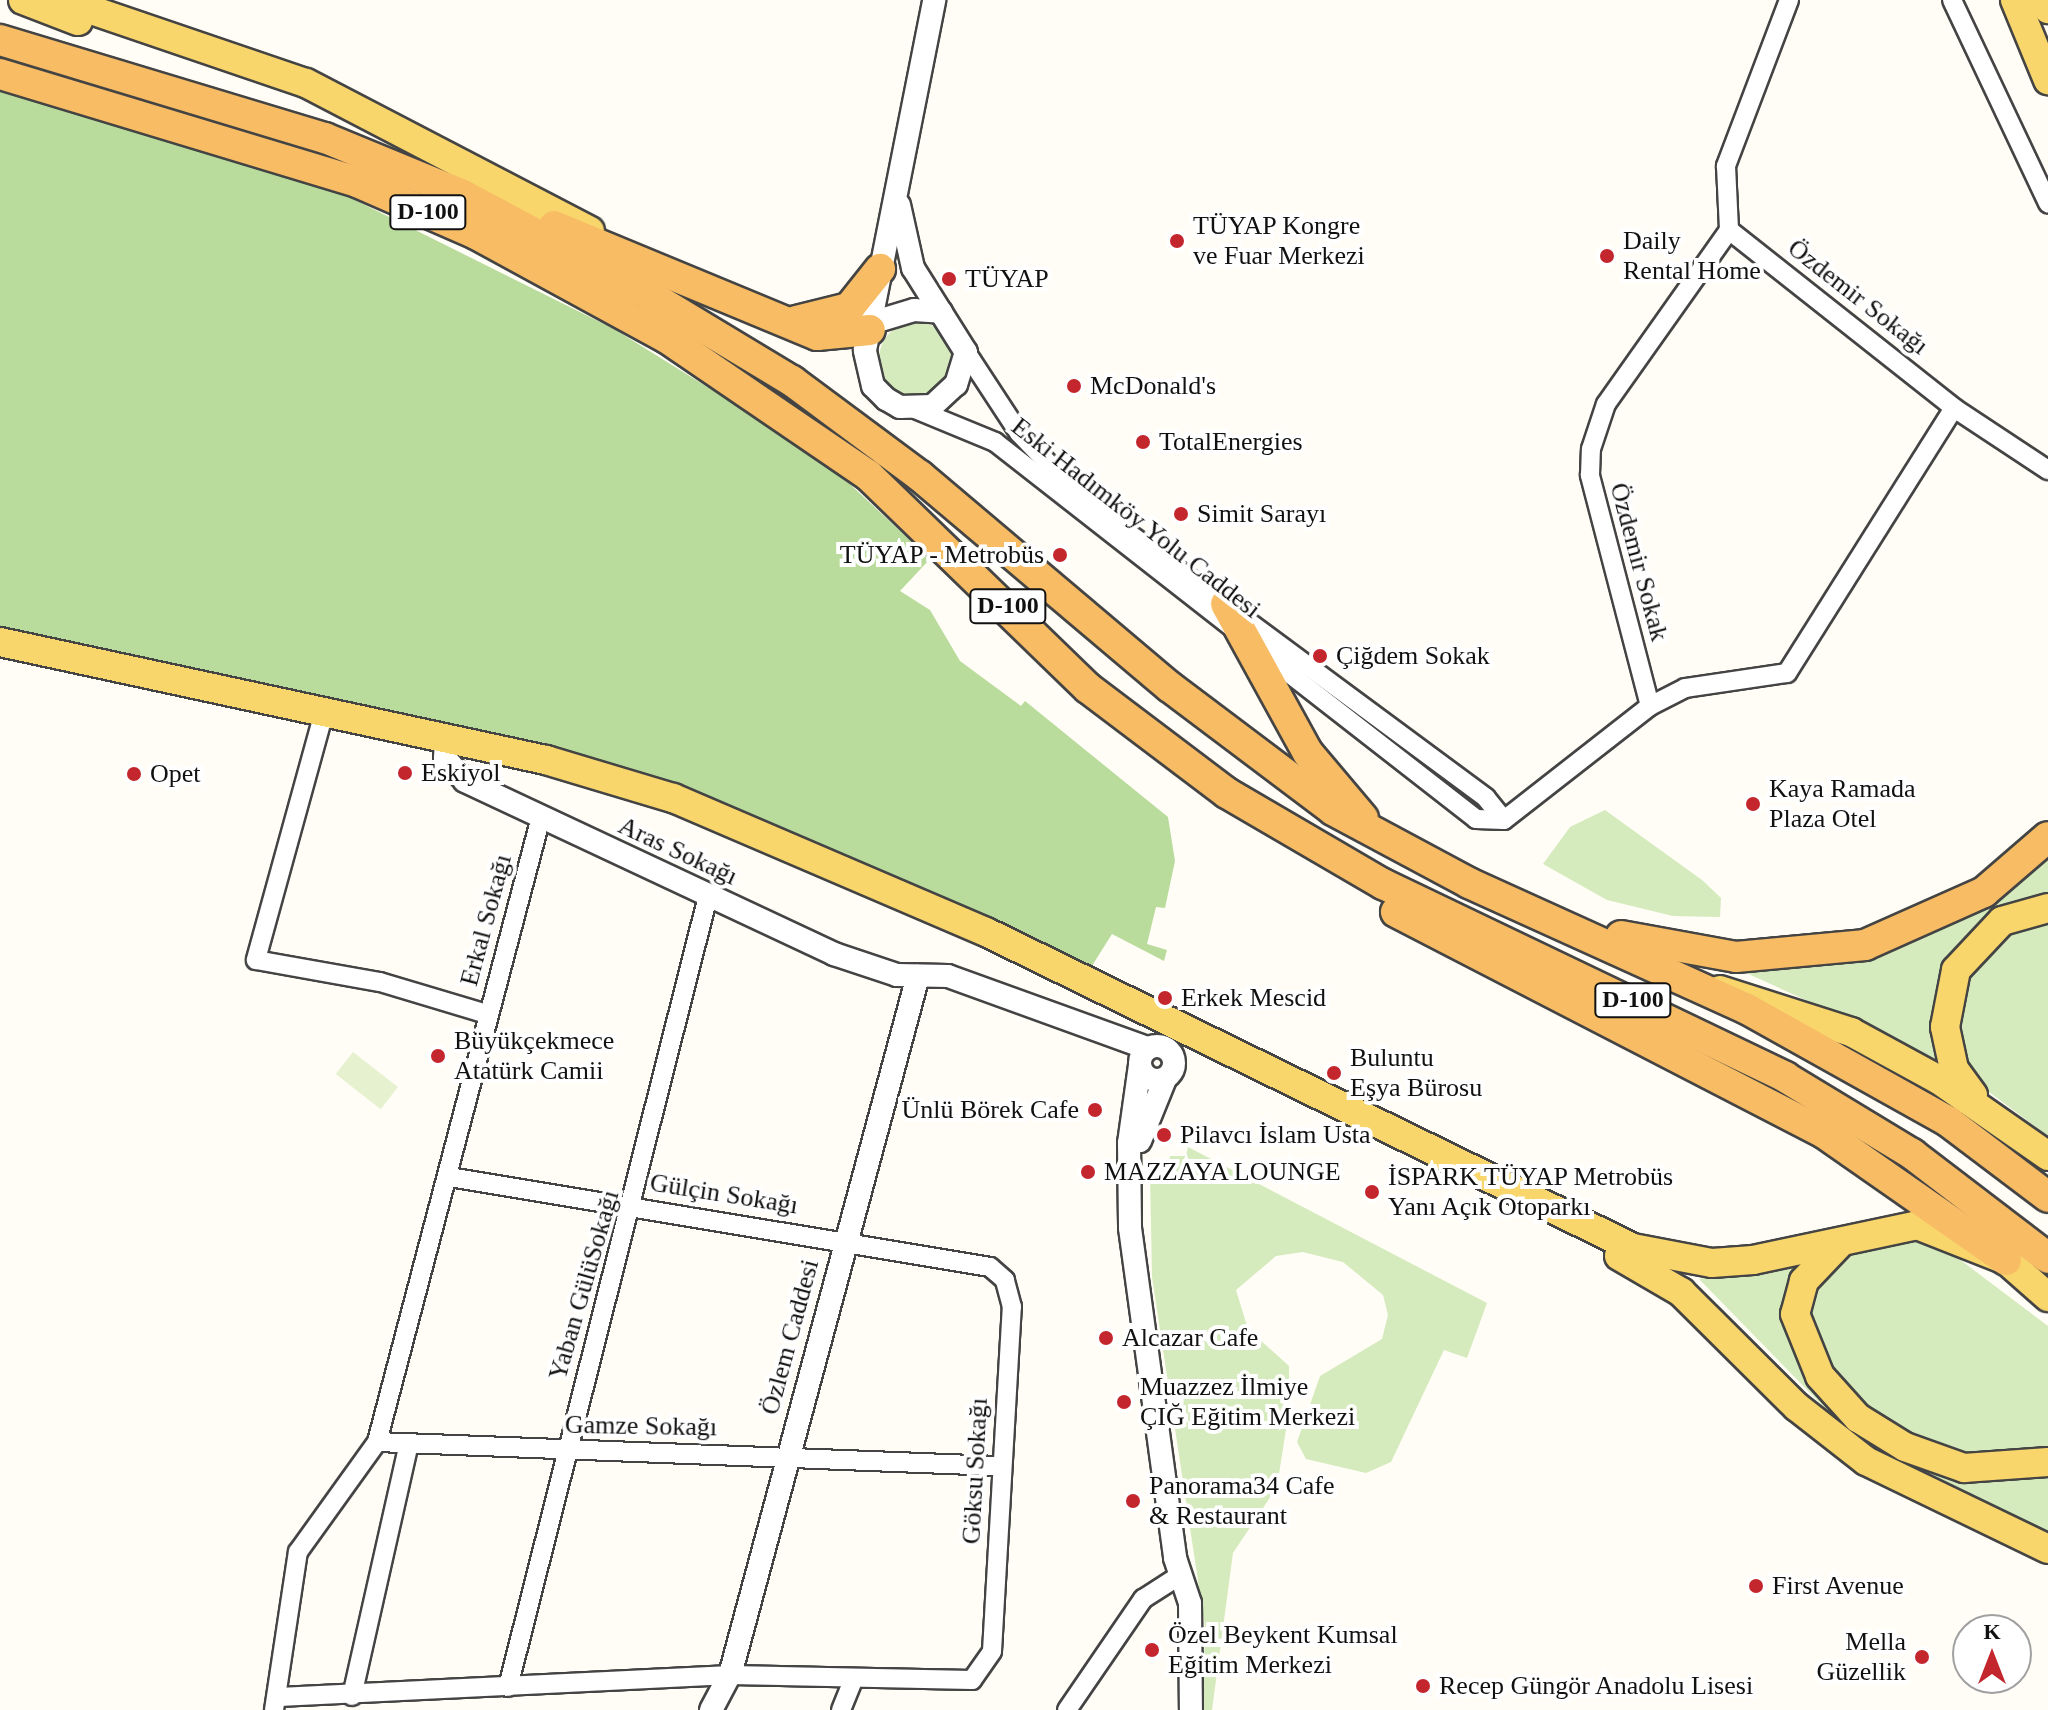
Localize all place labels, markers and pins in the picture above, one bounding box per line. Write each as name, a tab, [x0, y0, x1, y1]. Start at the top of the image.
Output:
place label: TÜYAP Kongre ve Fuar Merkezi	[1193, 210, 1365, 272]
place label: Daily Rental Home	[1623, 225, 1761, 286]
marker: TÜYAP Kongre ve Fuar Merkezi	[1168, 232, 1186, 250]
marker: Daily Rental Home	[1598, 247, 1616, 265]
place label: TÜYAP	[965, 263, 1049, 295]
marker: TÜYAP	[940, 270, 958, 288]
place label: McDonald's	[1090, 370, 1216, 402]
marker: McDonald's	[1065, 377, 1083, 395]
place label: TotalEnergies	[1159, 426, 1303, 458]
marker: TotalEnergies	[1134, 433, 1152, 451]
place label: Simit Sarayı	[1197, 498, 1326, 530]
marker: Simit Sarayı	[1172, 505, 1190, 523]
place label: TÜYAP - Metrobüs	[839, 539, 1044, 571]
marker: TÜYAP - Metrobüs	[1051, 546, 1069, 564]
place label: Çiğdem Sokak	[1336, 640, 1490, 672]
marker: Çiğdem Sokak	[1311, 647, 1329, 665]
place label: Eskiyol	[421, 757, 500, 789]
place label: Opet	[150, 758, 201, 790]
marker: Eskiyol	[396, 764, 414, 782]
marker: Opet	[125, 765, 143, 783]
place label: Kaya Ramada Plaza Otel	[1769, 773, 1916, 834]
marker: Kaya Ramada Plaza Otel	[1744, 795, 1762, 813]
place label: Erkek Mescid	[1181, 982, 1326, 1014]
marker: Erkek Mescid	[1156, 989, 1174, 1007]
place label: Büyükçekmece Atatürk Camii	[454, 1025, 614, 1086]
place label: Buluntu Eşya Bürosu	[1350, 1042, 1482, 1104]
marker: Büyükçekmece Atatürk Camii	[429, 1047, 447, 1065]
marker: Buluntu Eşya Bürosu	[1325, 1064, 1343, 1082]
place label: Ünlü Börek Cafe	[901, 1094, 1079, 1126]
marker: Ünlü Börek Cafe	[1086, 1101, 1104, 1119]
place label: Pilavcı İslam Usta	[1180, 1119, 1371, 1151]
marker: Pilavcı İslam Usta	[1155, 1126, 1173, 1144]
place label: MAZZAYA LOUNGE	[1104, 1156, 1342, 1188]
place label: İSPARK TÜYAP Metrobüs Yanı Açık Otoparkı	[1388, 1161, 1675, 1222]
marker: MAZZAYA LOUNGE	[1079, 1163, 1097, 1181]
marker: İSPARK TÜYAP Metrobüs Yanı Açık Otoparkı	[1363, 1183, 1381, 1201]
place label: Alcazar Cafe	[1122, 1322, 1258, 1354]
marker: Alcazar Cafe	[1097, 1329, 1115, 1347]
place label: Muazzez İlmiye ÇIĞ Eğitim Merkezi	[1140, 1371, 1355, 1432]
marker: Muazzez İlmiye ÇIĞ Eğitim Merkezi	[1115, 1393, 1133, 1411]
place label: Panorama34 Cafe & Restaurant	[1149, 1470, 1335, 1532]
marker: Panorama34 Cafe & Restaurant	[1124, 1492, 1142, 1510]
place label: First Avenue	[1772, 1570, 1905, 1602]
marker: First Avenue	[1747, 1577, 1765, 1595]
place label: Özel Beykent Kumsal Eğitim Merkezi	[1168, 1619, 1398, 1680]
place label: Mella Güzellik	[1816, 1626, 1906, 1688]
marker: Özel Beykent Kumsal Eğitim Merkezi	[1143, 1641, 1161, 1659]
marker: Mella Güzellik	[1913, 1648, 1931, 1666]
place label: Recep Güngör Anadolu Lisesi	[1439, 1670, 1755, 1702]
marker: Recep Güngör Anadolu Lisesi	[1414, 1677, 1432, 1695]

